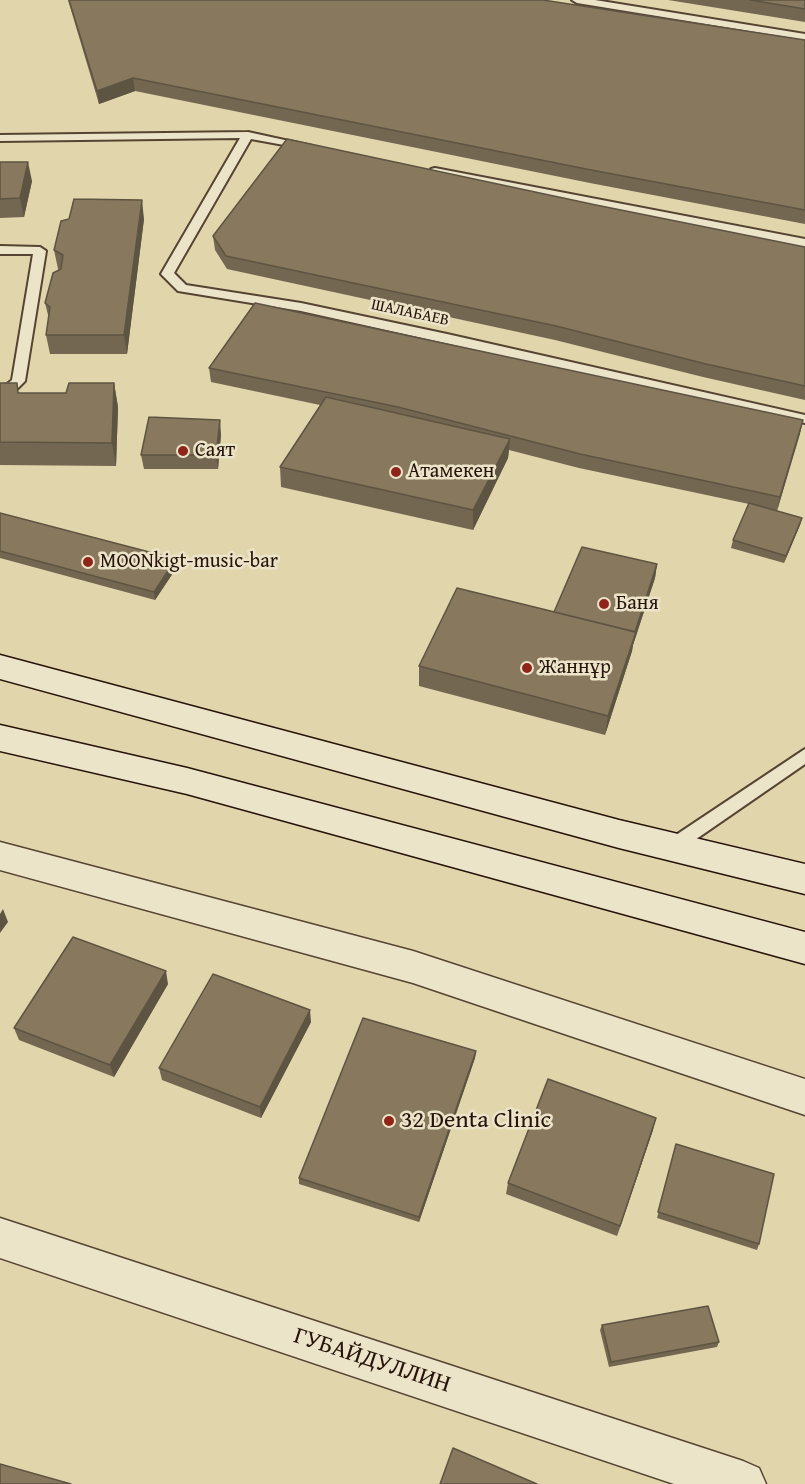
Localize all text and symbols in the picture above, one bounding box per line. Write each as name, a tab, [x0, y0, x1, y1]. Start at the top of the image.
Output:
street label: ШАЛАБАЕВ	[369, 295, 451, 331]
place label: Саят	[195, 439, 235, 463]
marker: Саят	[176, 444, 190, 458]
place label: Атамекен	[408, 460, 494, 484]
marker: Атамекен	[389, 465, 403, 479]
place label: MOONkigt-music-bar	[100, 550, 278, 574]
marker: MOONkigt-music-bar	[81, 555, 95, 569]
place label: Баня	[616, 592, 659, 616]
marker: Баня	[597, 597, 611, 611]
place label: Жаннұр	[539, 656, 611, 680]
marker: Жаннұр	[520, 661, 534, 675]
place label: 32 Denta Clinic	[401, 1107, 551, 1135]
marker: 32 Denta Clinic	[382, 1114, 396, 1128]
street label: ГУБАЙДУЛЛИН	[290, 1322, 454, 1400]

